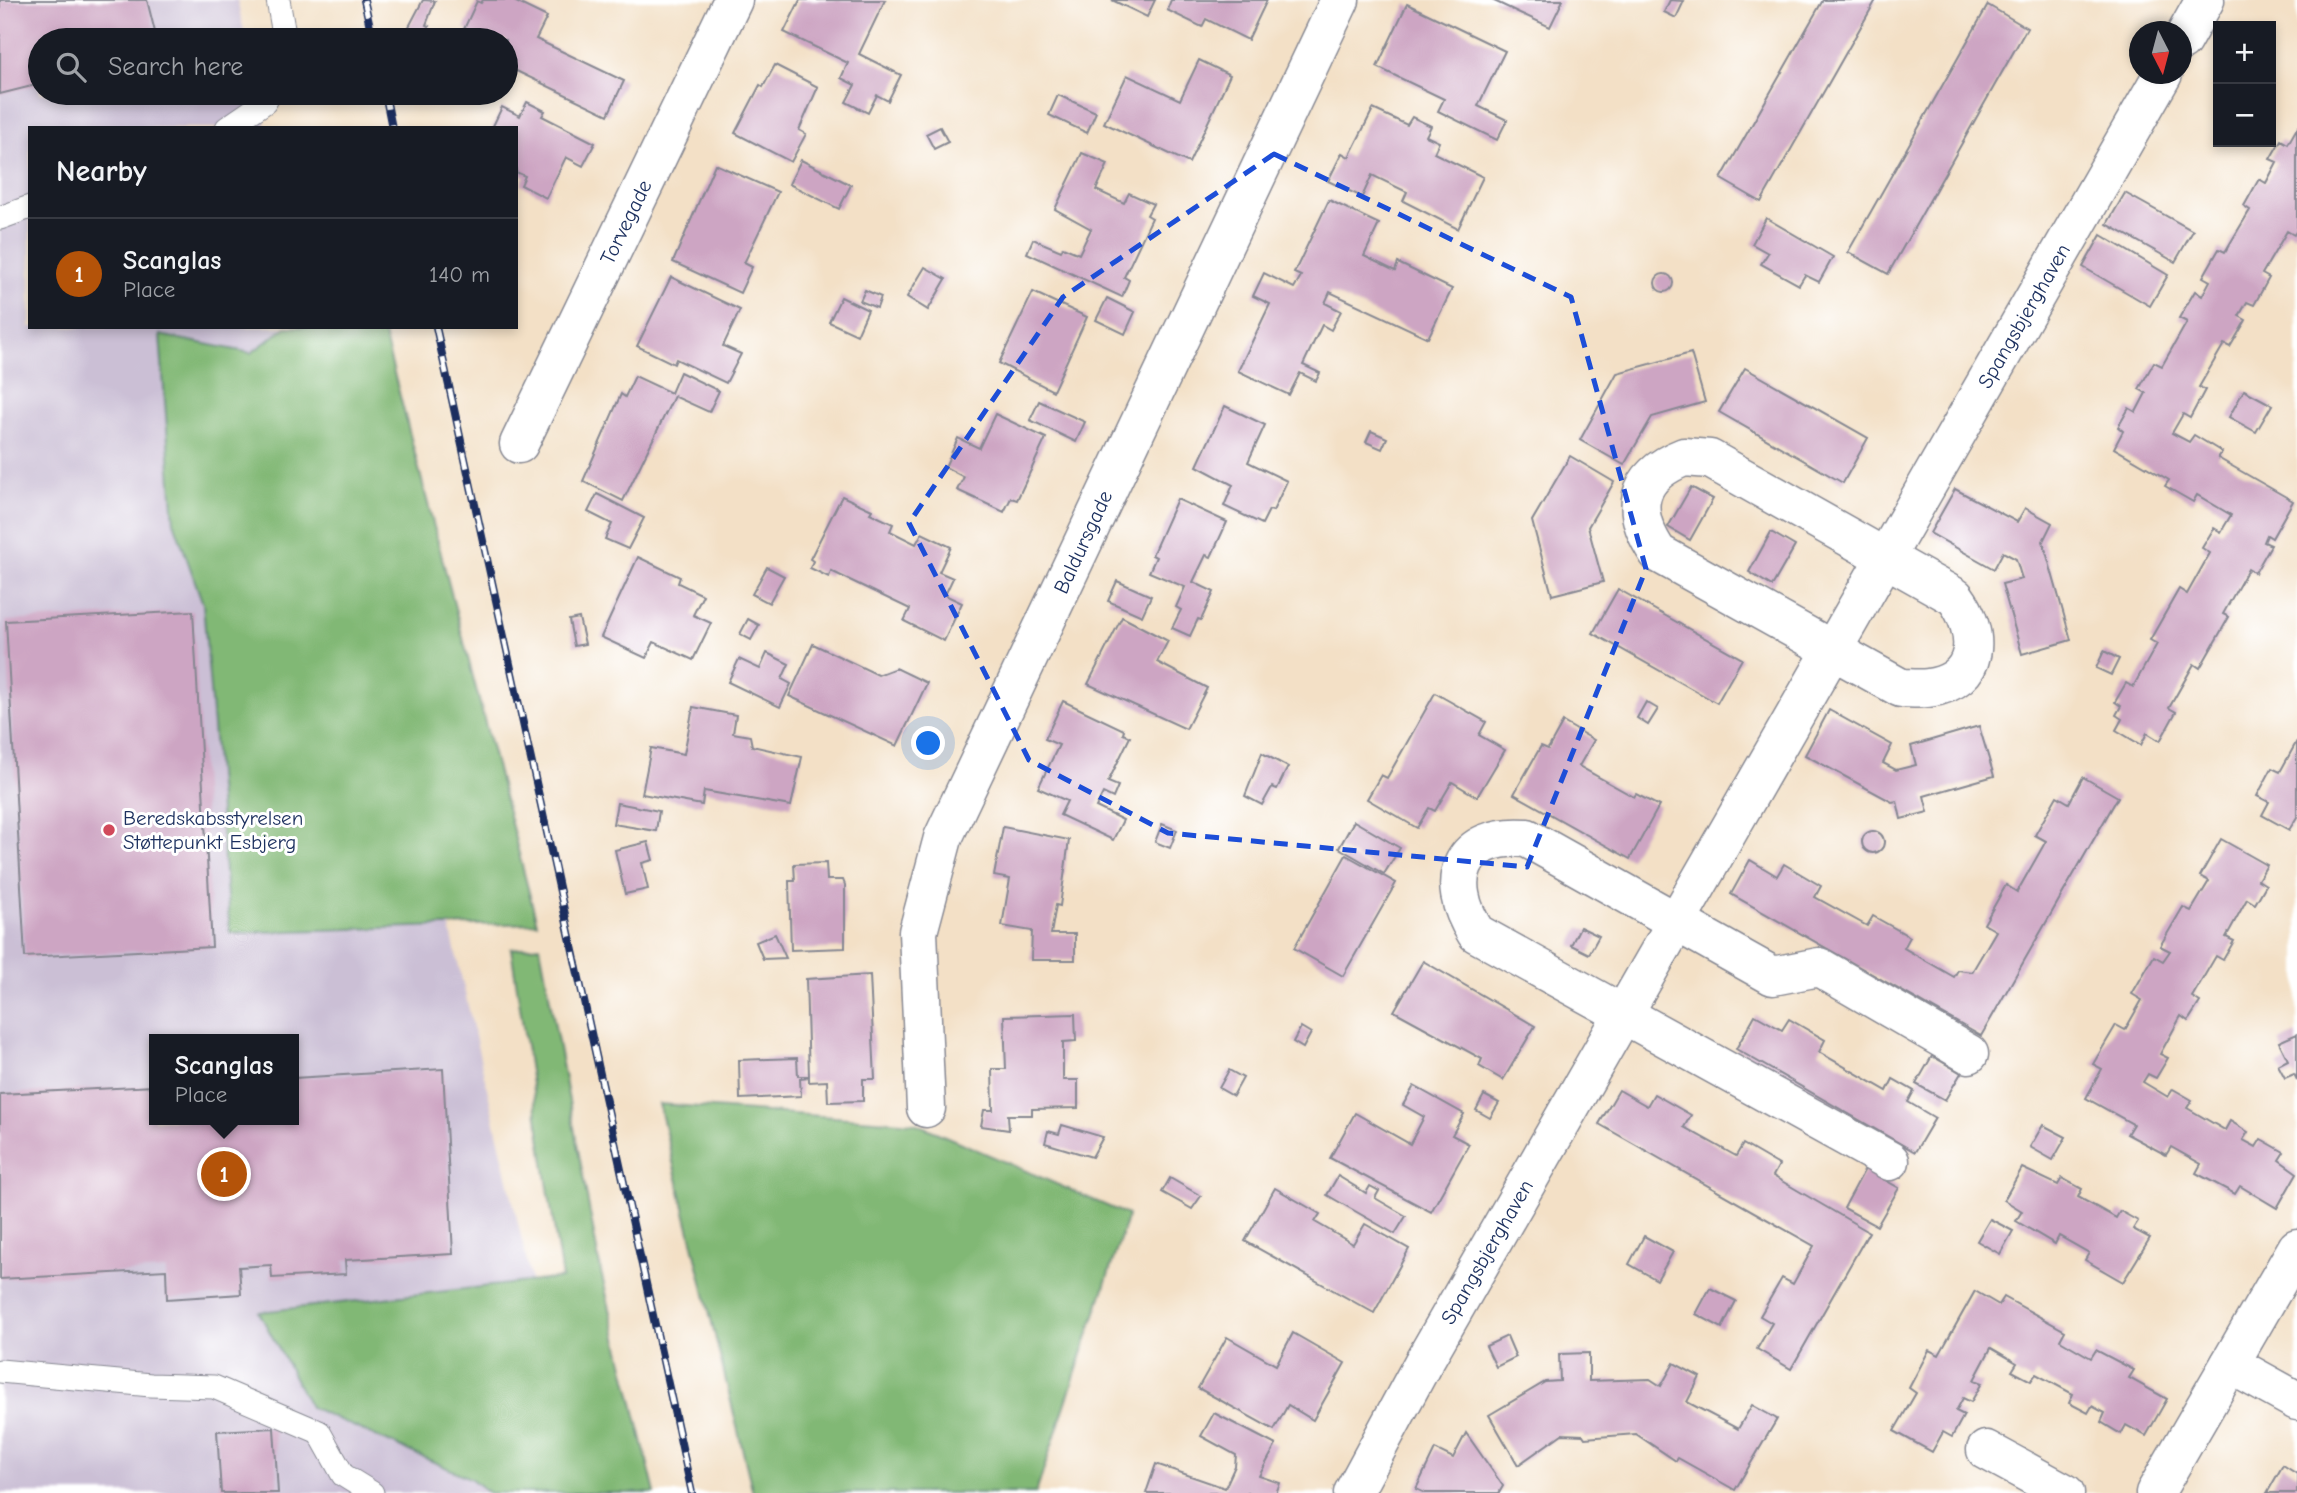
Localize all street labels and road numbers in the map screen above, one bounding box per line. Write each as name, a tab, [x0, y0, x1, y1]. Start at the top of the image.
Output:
street label: Torvegade	[595, 176, 657, 268]
street label: Spangsbjerghaven	[1973, 239, 2075, 393]
street label: Baldursgade	[1049, 487, 1117, 597]
street label: Spangsbjerghaven	[1436, 1175, 1538, 1329]

